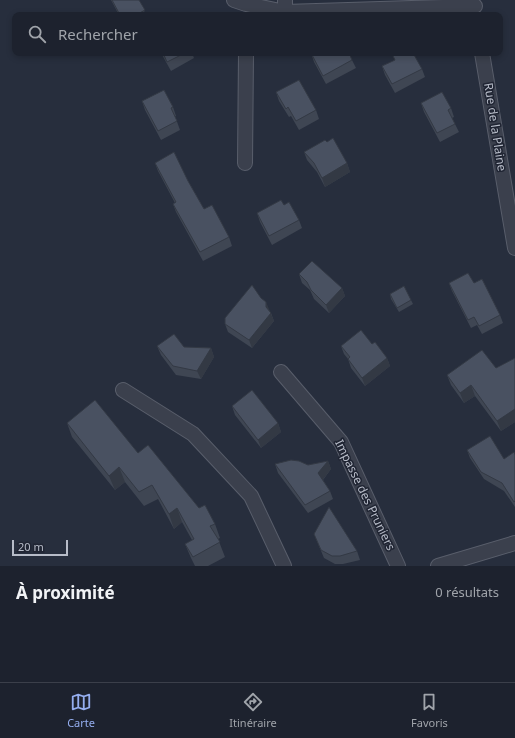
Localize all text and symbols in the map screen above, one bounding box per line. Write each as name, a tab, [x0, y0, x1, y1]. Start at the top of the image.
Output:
search box	[12, 12, 503, 56]
icon: search	[26, 23, 48, 45]
text: Rechercher	[58, 24, 138, 44]
street label: Rue de la Plaine	[480, 81, 511, 173]
street label: Impasse des Pruniers	[331, 436, 400, 553]
scale bar	[12, 538, 68, 557]
text: 20 m	[18, 539, 44, 554]
text: À proximité	[16, 581, 115, 604]
text: 0 résultats	[435, 583, 499, 601]
tab: Carte	[67, 691, 95, 730]
tab: Itinéraire	[229, 691, 277, 730]
tab: Favoris	[411, 691, 448, 730]

